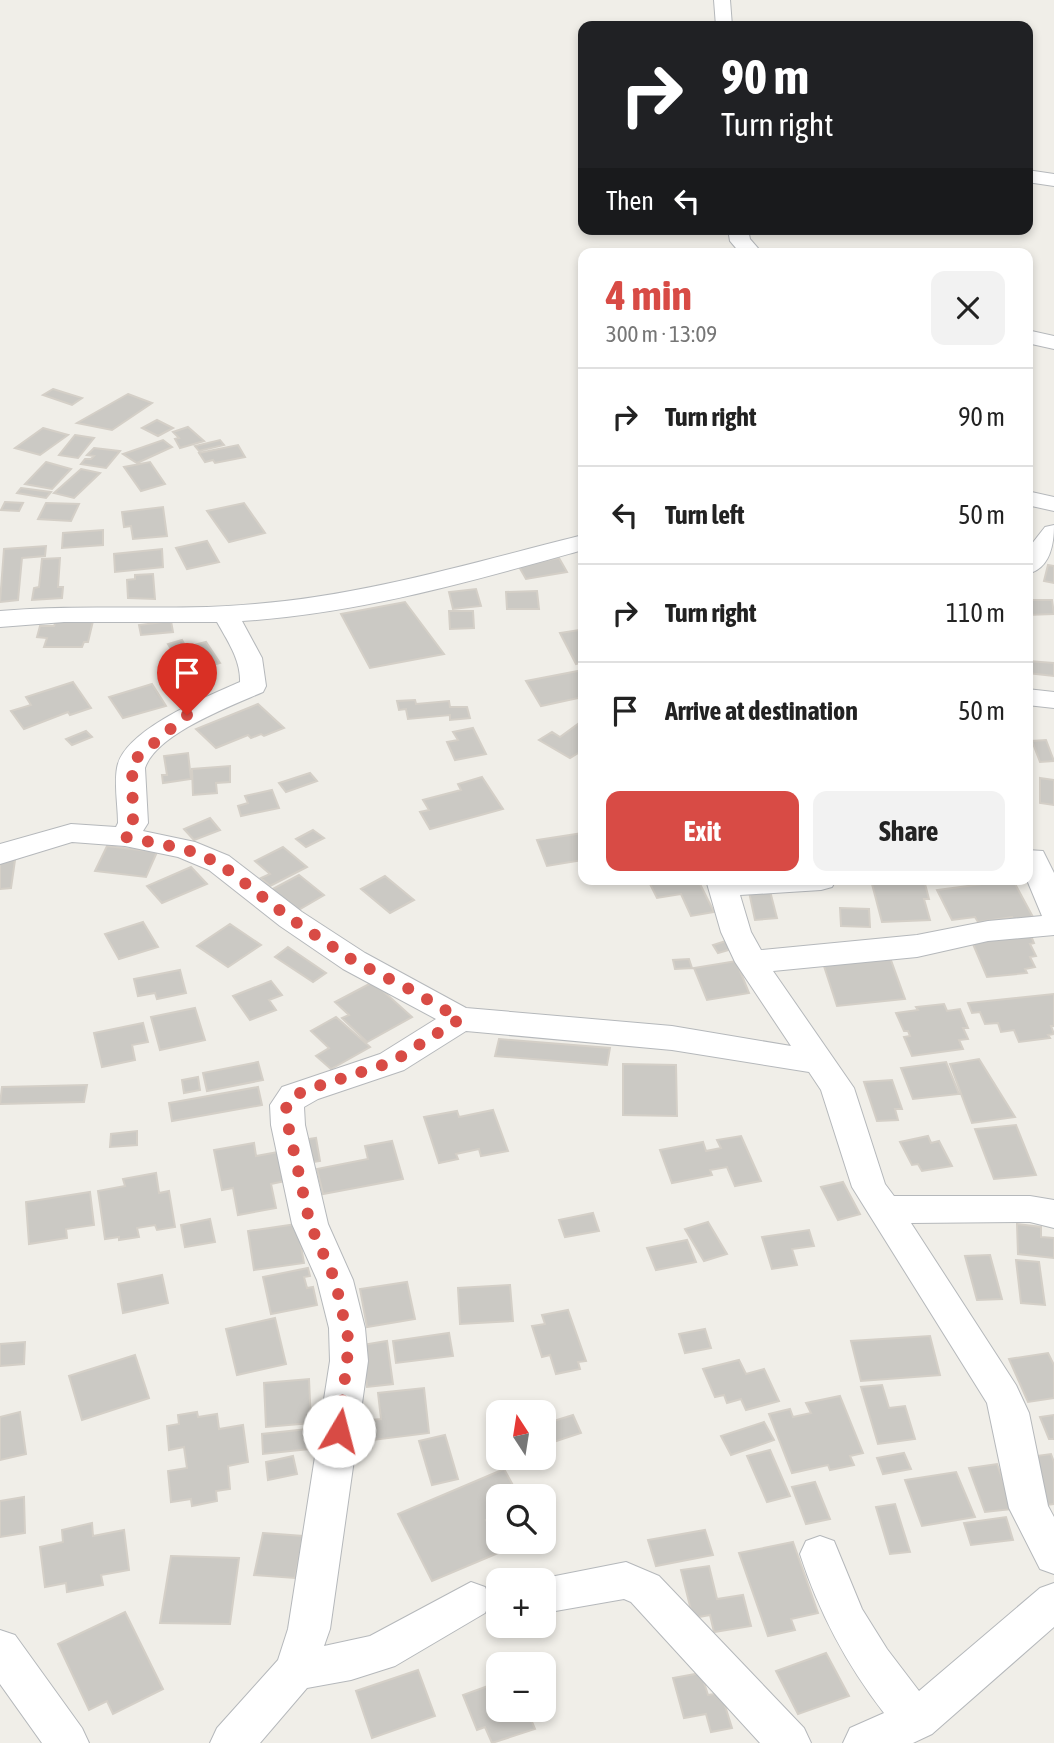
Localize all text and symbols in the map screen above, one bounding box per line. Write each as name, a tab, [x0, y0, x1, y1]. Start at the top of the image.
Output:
text: 90 m	[721, 48, 809, 104]
icon: right	[606, 49, 697, 140]
text: Turn right	[721, 106, 834, 143]
icon: left	[668, 182, 706, 220]
text: Then	[606, 186, 654, 216]
text: 4 min	[606, 271, 692, 319]
button: close	[931, 271, 1005, 345]
text: 300 m · 13:09	[606, 321, 717, 347]
icon: right	[606, 398, 644, 436]
text: Turn right	[665, 402, 756, 432]
text: 90 m	[958, 402, 1005, 432]
icon: left	[606, 496, 644, 534]
text: Turn left	[665, 500, 745, 530]
text: 50 m	[958, 500, 1005, 530]
icon: right	[606, 594, 644, 632]
text: Turn right	[665, 598, 756, 628]
text: 110 m	[946, 598, 1005, 628]
pin	[157, 643, 217, 715]
icon: arrive	[168, 654, 206, 692]
icon: arrive	[606, 692, 644, 730]
text: Arrive at destination	[665, 696, 858, 726]
text: 50 m	[958, 696, 1005, 726]
button: Exit	[606, 791, 799, 871]
button: Share	[813, 791, 1005, 871]
position arrow	[302, 1394, 376, 1468]
north arrow	[486, 1400, 556, 1470]
map controls	[486, 1400, 556, 1722]
button: search	[486, 1484, 556, 1554]
button: +	[486, 1568, 556, 1638]
button: −	[486, 1652, 556, 1722]

